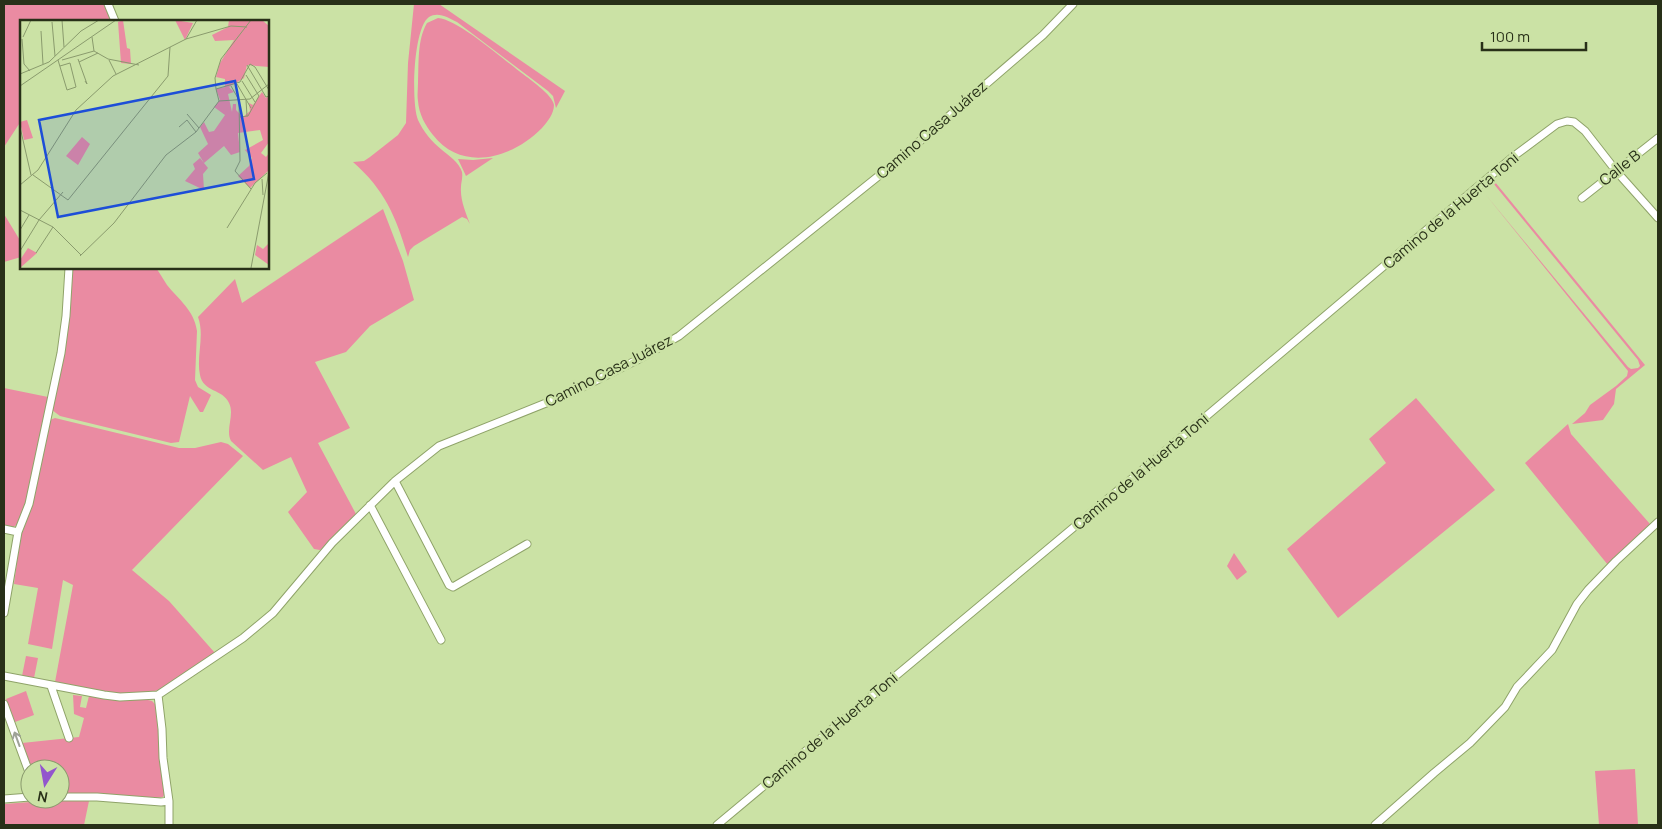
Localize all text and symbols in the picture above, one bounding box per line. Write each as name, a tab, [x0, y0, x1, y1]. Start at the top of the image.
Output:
inset map	[20, 20, 269, 269]
scale bar	[1482, 20, 1586, 52]
text: 100 m	[1490, 26, 1530, 47]
street label: Camino Casa Juárez	[872, 76, 992, 184]
street label: Calle B	[1595, 145, 1645, 190]
street label: Camino de la Huerta Toni	[1378, 148, 1523, 274]
street label: Camino Casa Juárez	[541, 329, 676, 412]
street label: Camino de la Huerta Toni	[1068, 409, 1213, 535]
street label: Camino de la Huerta Toni	[757, 668, 902, 794]
one-way arrow	[12, 732, 21, 747]
north arrow	[20, 759, 70, 809]
text: N	[36, 787, 49, 808]

